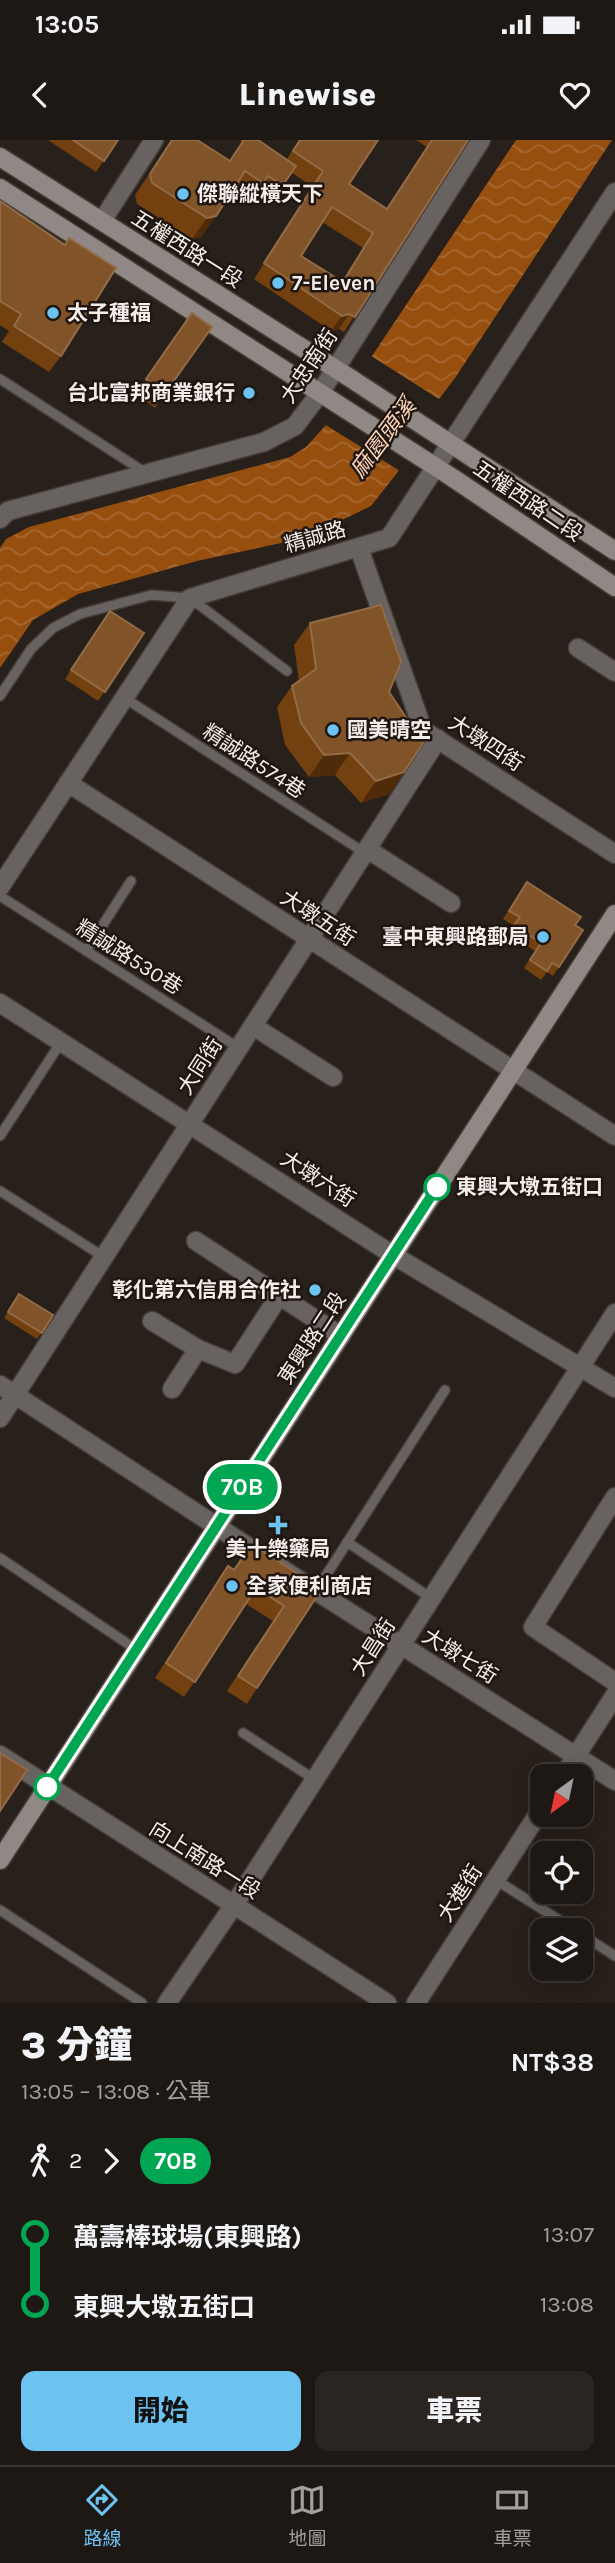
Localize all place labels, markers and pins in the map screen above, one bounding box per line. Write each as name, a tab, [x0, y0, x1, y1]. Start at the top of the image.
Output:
place label: 傑聯縱橫天下	[197, 182, 323, 206]
marker: 傑聯縱橫天下	[175, 186, 191, 202]
place label: 7-Eleven	[292, 271, 375, 295]
marker: 7-Eleven	[270, 275, 286, 291]
place label: 太子種福	[67, 301, 151, 325]
marker: 太子種福	[45, 305, 61, 321]
place label: 台北富邦商業銀行	[67, 381, 235, 405]
marker: 台北富邦商業銀行	[241, 385, 257, 401]
place label: 國美晴空	[347, 718, 431, 742]
marker: 國美晴空	[325, 722, 341, 738]
place label: 臺中東興路郵局	[382, 925, 529, 949]
marker: 臺中東興路郵局	[535, 929, 551, 945]
marker: 東興大墩五街口	[424, 1174, 450, 1200]
place label: 東興大墩五街口	[456, 1175, 603, 1199]
place label: 彰化第六信用合作社	[112, 1278, 301, 1302]
marker: 彰化第六信用合作社	[307, 1282, 323, 1298]
marker: 美十樂藥局	[270, 1517, 286, 1533]
place label: 美十樂藥局	[226, 1537, 331, 1561]
place label: 全家便利商店	[246, 1574, 372, 1598]
marker: 全家便利商店	[224, 1578, 240, 1594]
unlabelled marker	[34, 1774, 60, 1800]

